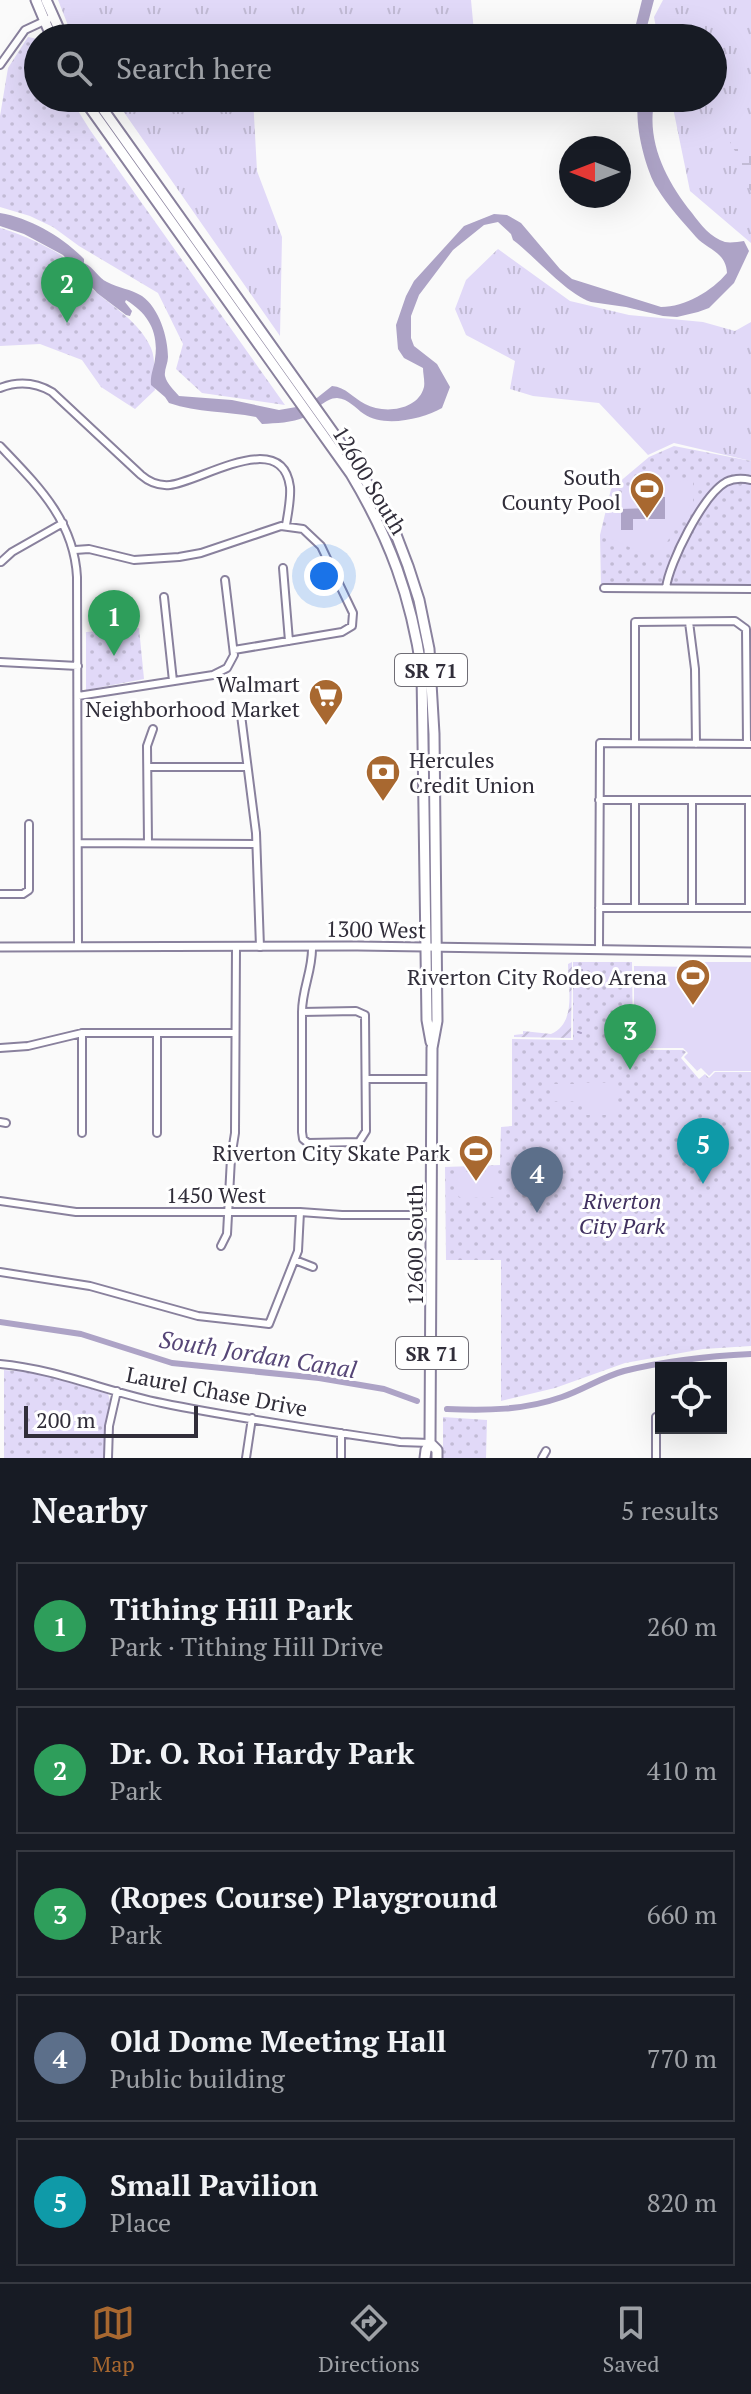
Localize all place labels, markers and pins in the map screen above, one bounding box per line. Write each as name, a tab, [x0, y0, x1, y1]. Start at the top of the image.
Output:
pin: 2	[41, 257, 93, 323]
place label: South County Pool	[501, 462, 621, 516]
sports icon: South County Pool	[628, 470, 666, 520]
pin: 1	[88, 590, 140, 656]
place label: Walmart Neighborhood Market	[85, 669, 300, 723]
supermarket icon: Walmart Neighborhood Market	[307, 677, 345, 727]
place label: Hercules Credit Union	[409, 745, 535, 799]
bank icon: Hercules Credit Union	[364, 753, 402, 803]
sports icon: Riverton City Rodeo Arena	[674, 957, 712, 1007]
place label: Riverton City Rodeo Arena	[407, 962, 667, 991]
pin: 3	[604, 1004, 656, 1070]
pin: 5	[677, 1118, 729, 1184]
sports icon: Riverton City Skate Park	[457, 1133, 495, 1183]
place label: Riverton City Skate Park	[212, 1138, 451, 1167]
pin: 4	[511, 1147, 563, 1213]

